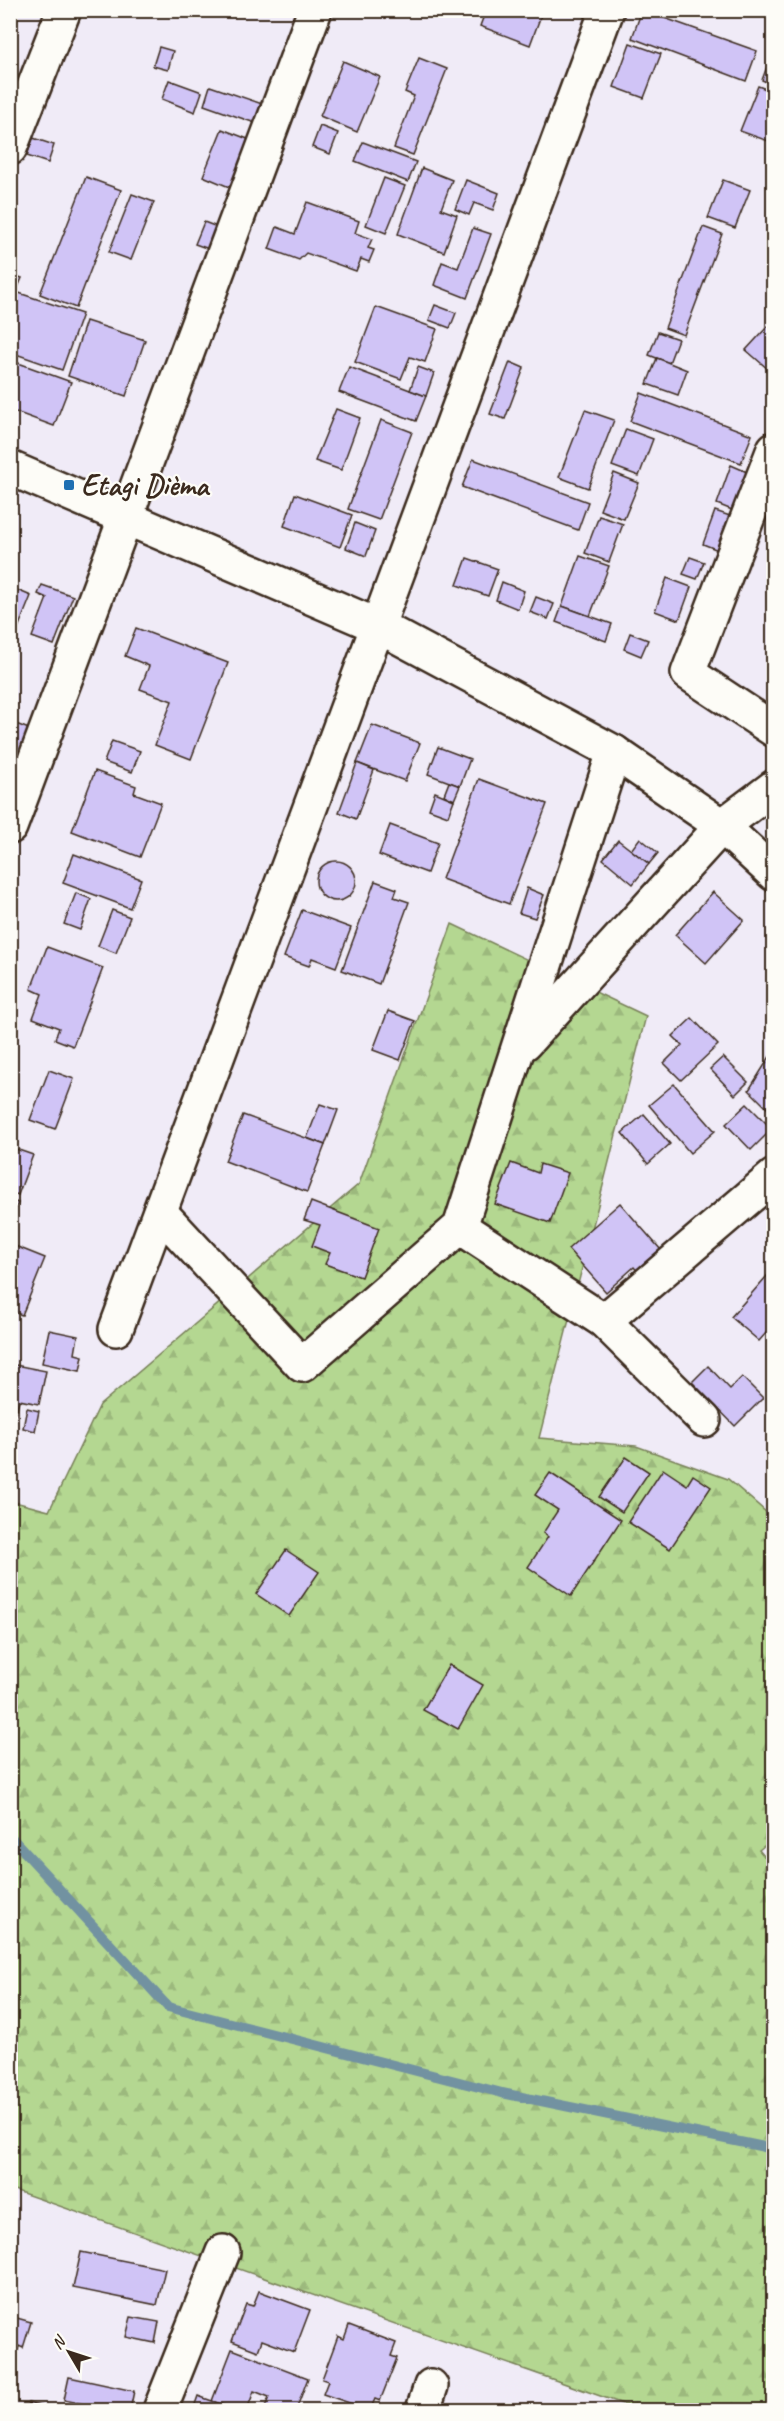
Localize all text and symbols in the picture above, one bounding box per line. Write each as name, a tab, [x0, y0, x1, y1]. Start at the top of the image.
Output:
place label: Etagi Dièma	[81, 466, 211, 504]
marker: Etagi Dièma	[62, 478, 76, 492]
north arrow	[39, 2322, 99, 2382]
text: N	[47, 2331, 71, 2353]

